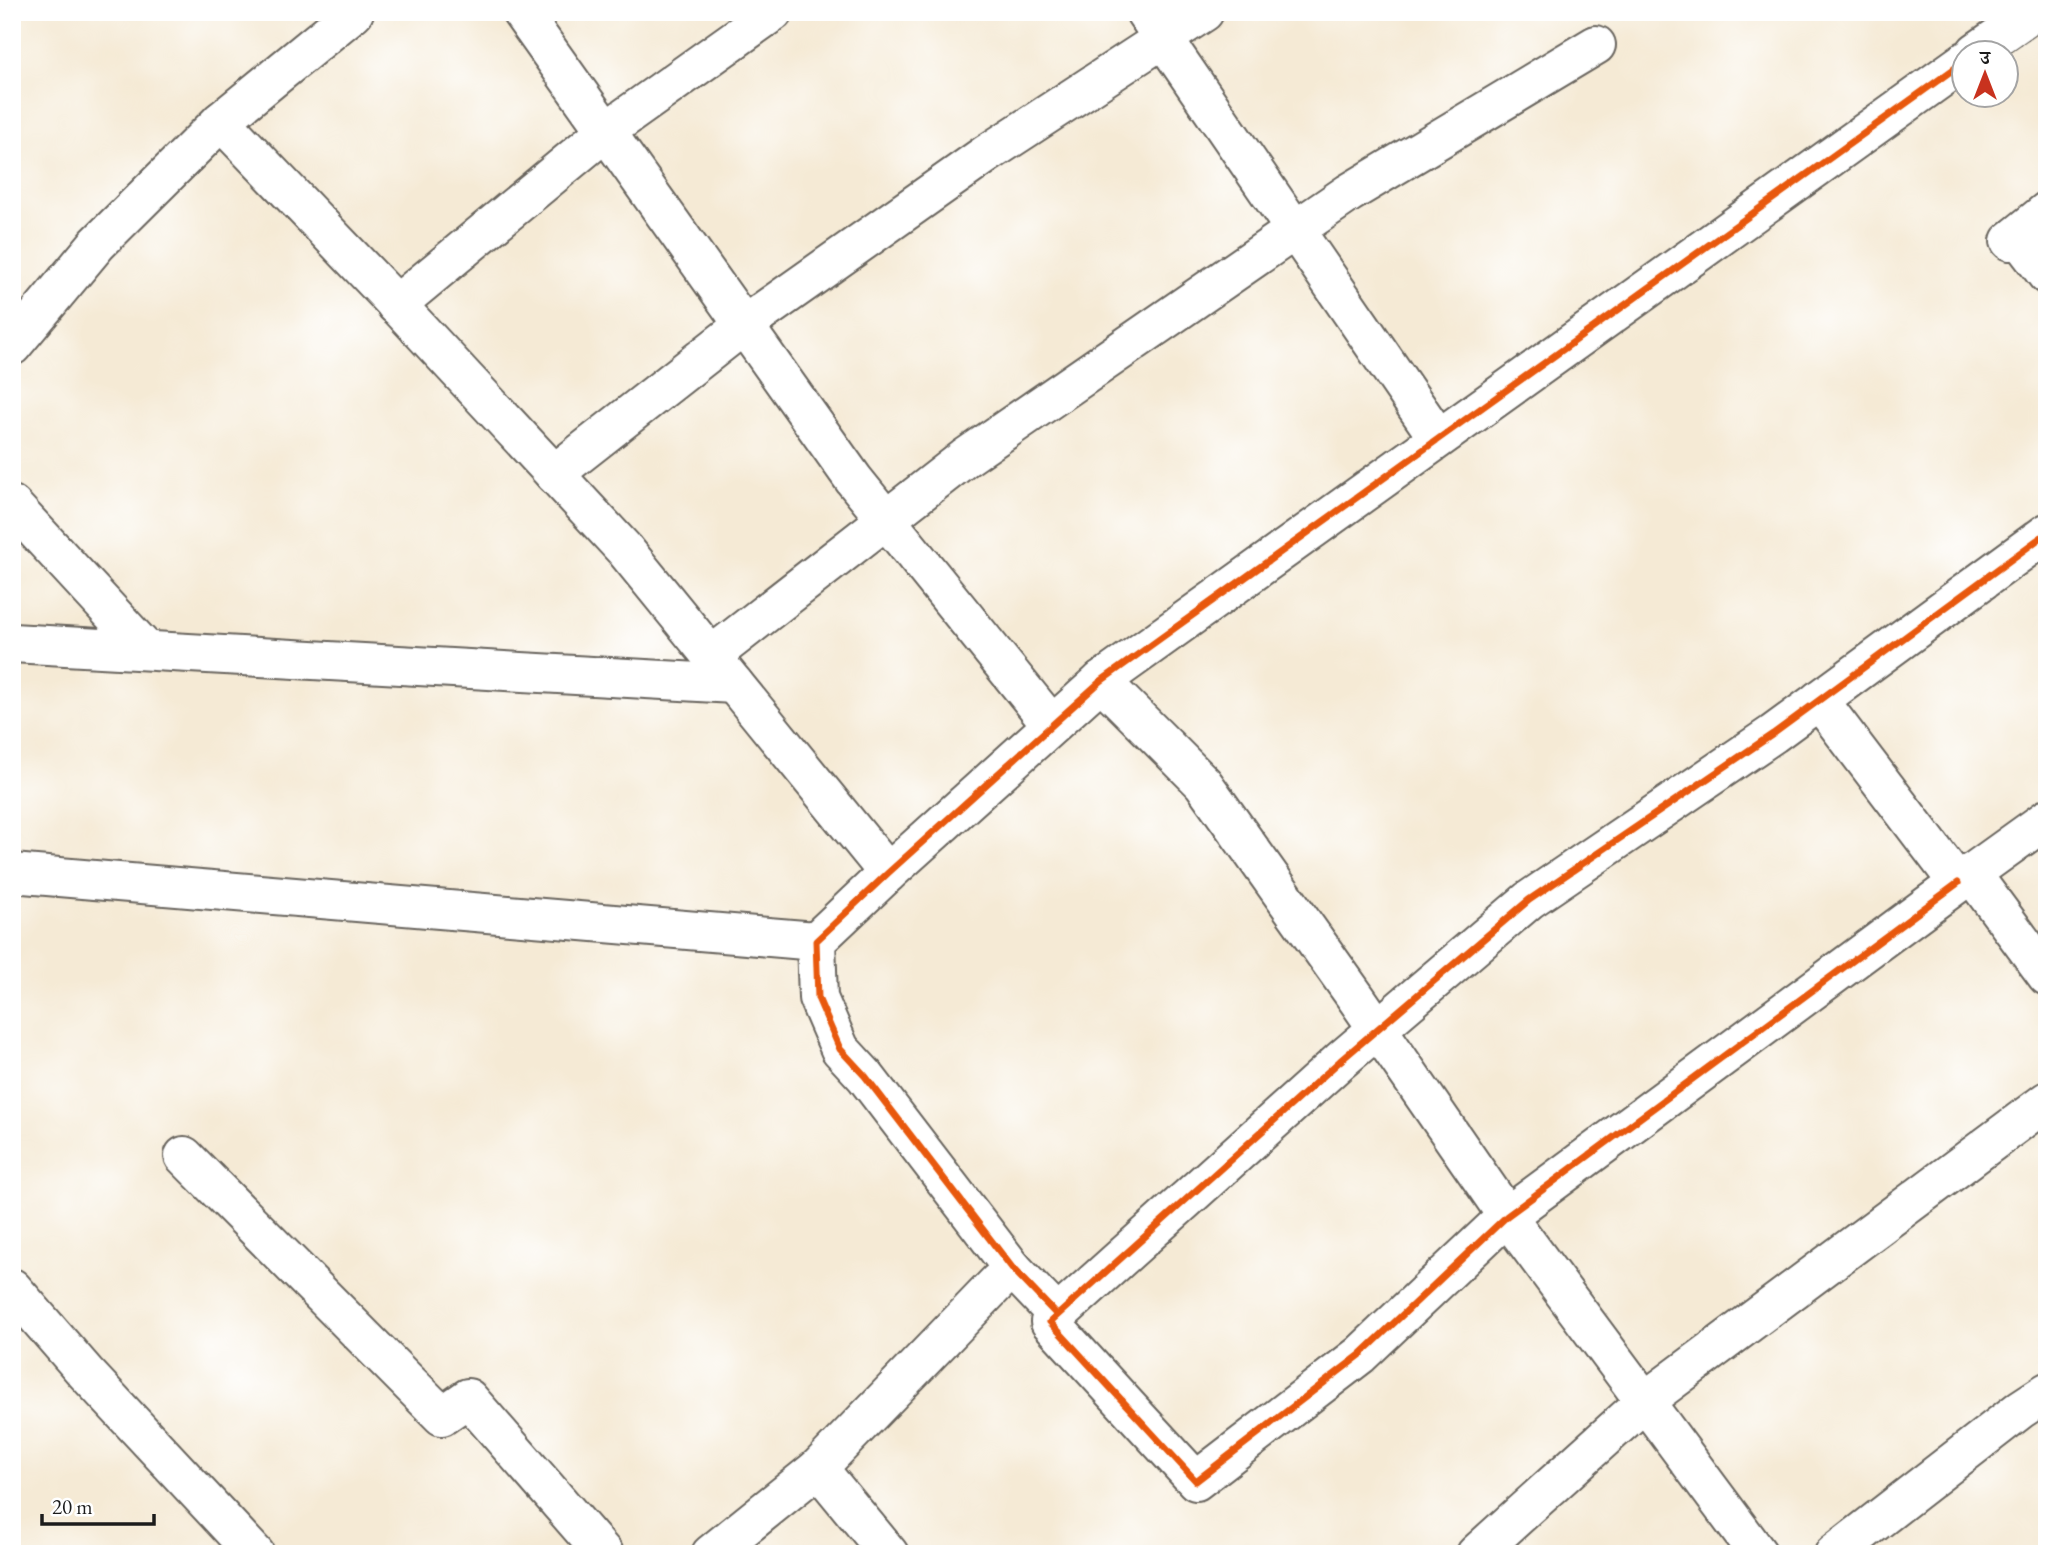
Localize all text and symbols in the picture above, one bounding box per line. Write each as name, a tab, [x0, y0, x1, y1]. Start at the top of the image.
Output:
north arrow	[1951, 38, 2021, 108]
text: उ	[1978, 45, 1991, 70]
scale bar	[42, 1482, 154, 1526]
text: 20 m	[52, 1493, 93, 1520]

